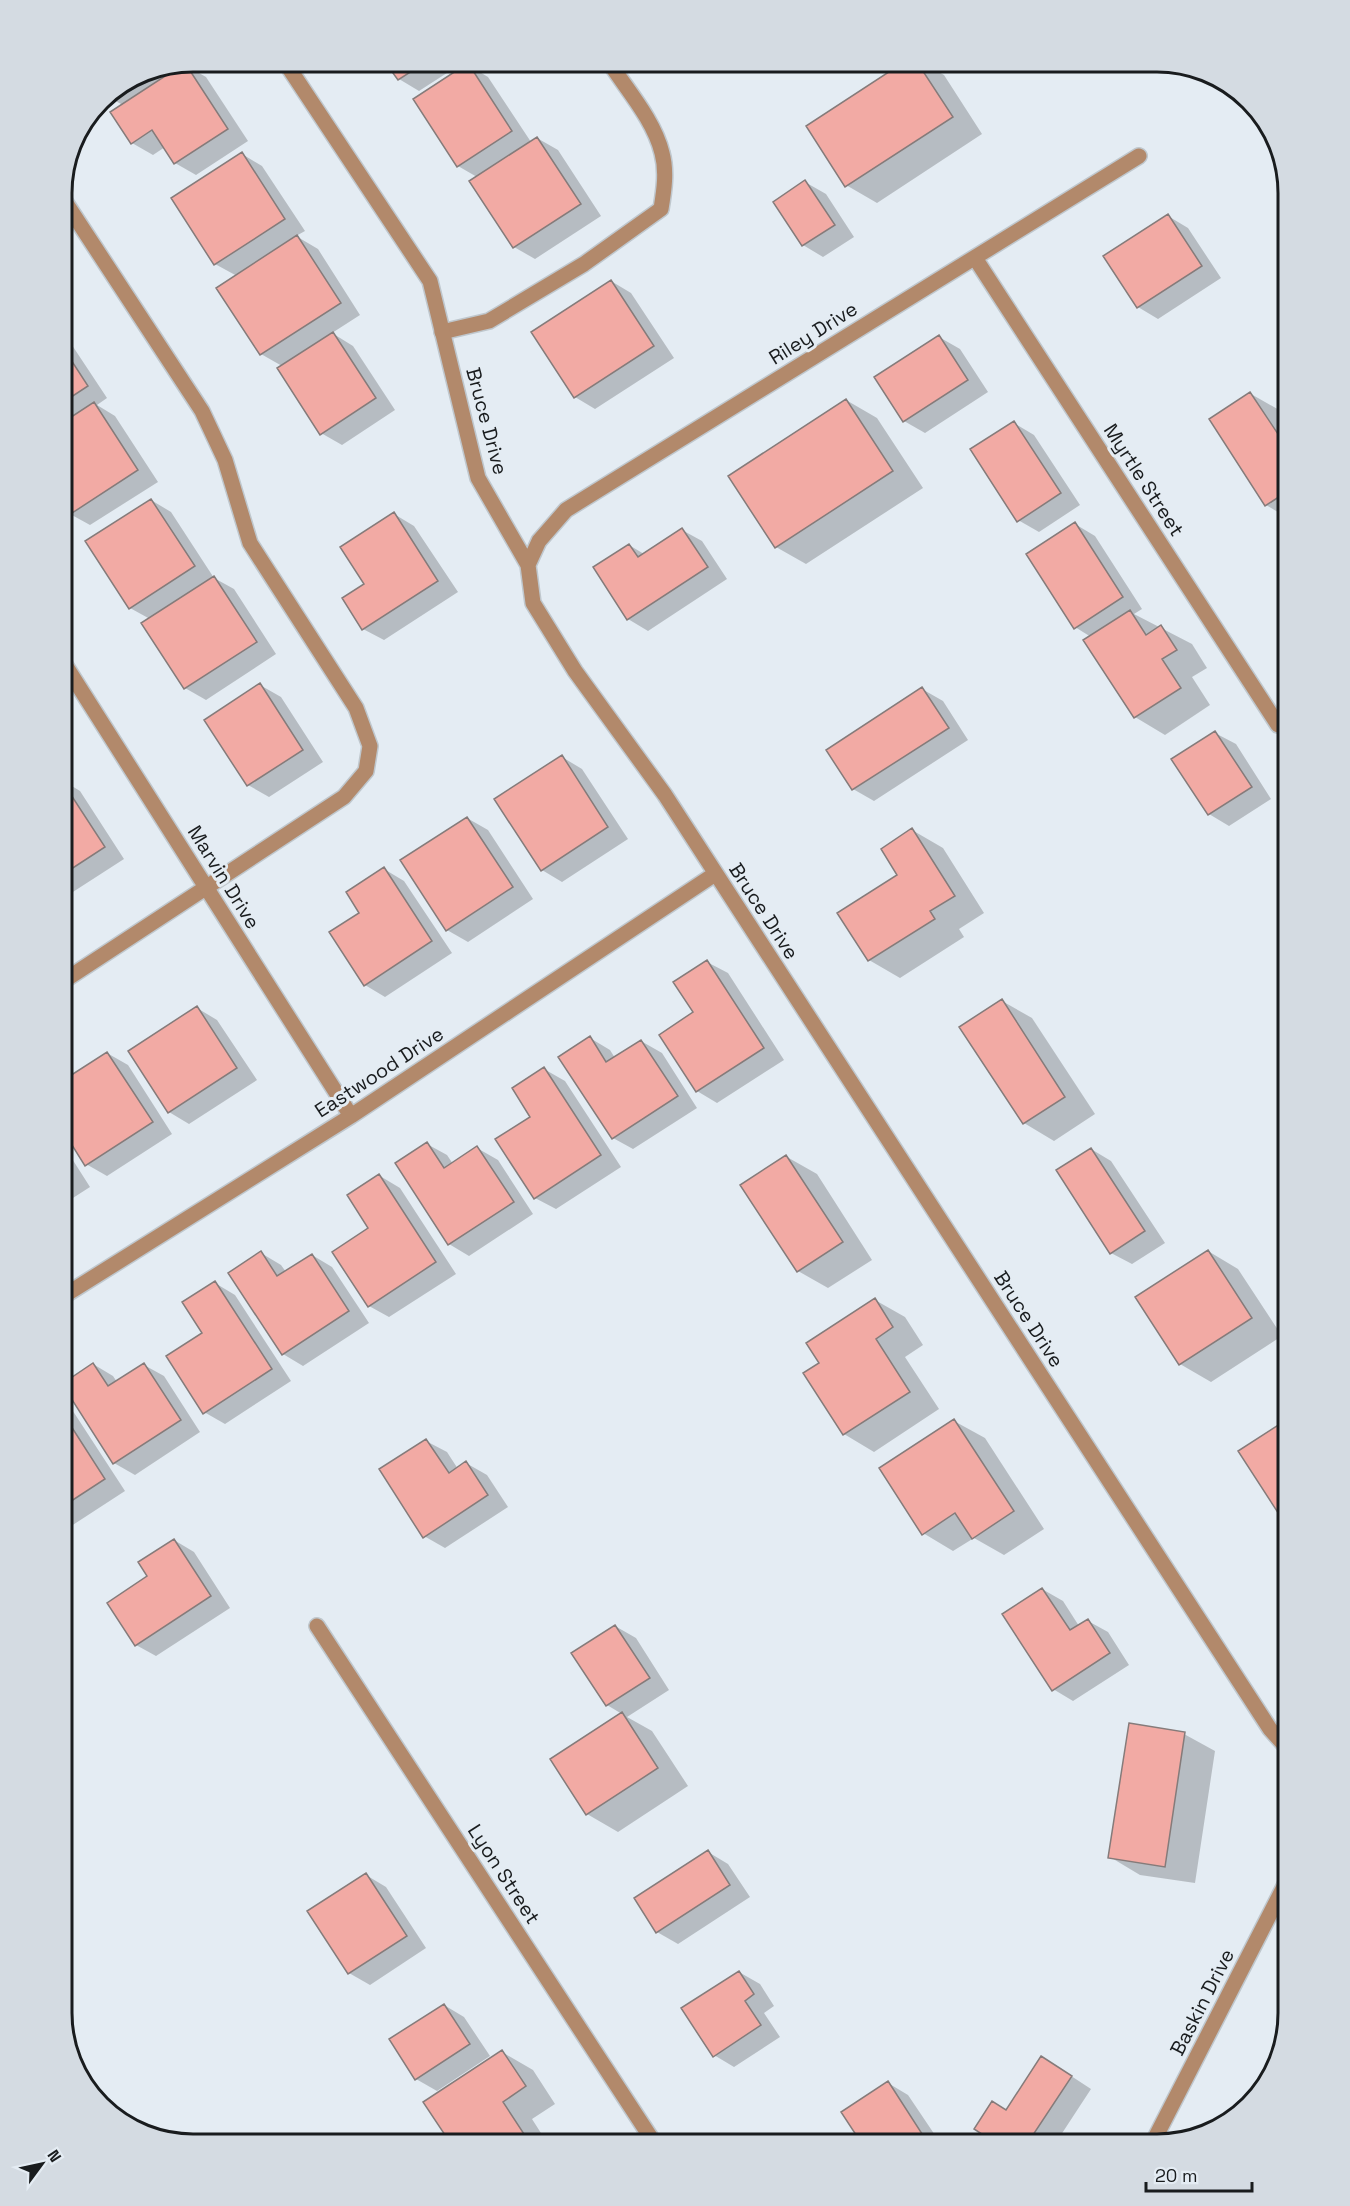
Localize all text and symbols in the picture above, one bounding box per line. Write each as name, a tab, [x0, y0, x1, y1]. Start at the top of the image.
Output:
street label: Riley Drive	[764, 296, 862, 370]
street label: Bruce Drive	[460, 365, 514, 477]
street label: Myrtle Street	[1098, 419, 1190, 541]
street label: Marvin Drive	[182, 820, 266, 934]
street label: Bruce Drive	[723, 858, 805, 964]
street label: Eastwood Drive	[310, 1021, 448, 1123]
street label: Bruce Drive	[988, 1266, 1070, 1372]
street label: Lyon Street	[462, 1819, 546, 1929]
street label: Baskin Drive	[1164, 1944, 1240, 2060]
north arrow	[12, 2134, 72, 2194]
text: N	[42, 2146, 66, 2166]
scale bar	[1146, 2155, 1252, 2193]
text: 20 m	[1155, 2164, 1198, 2187]

